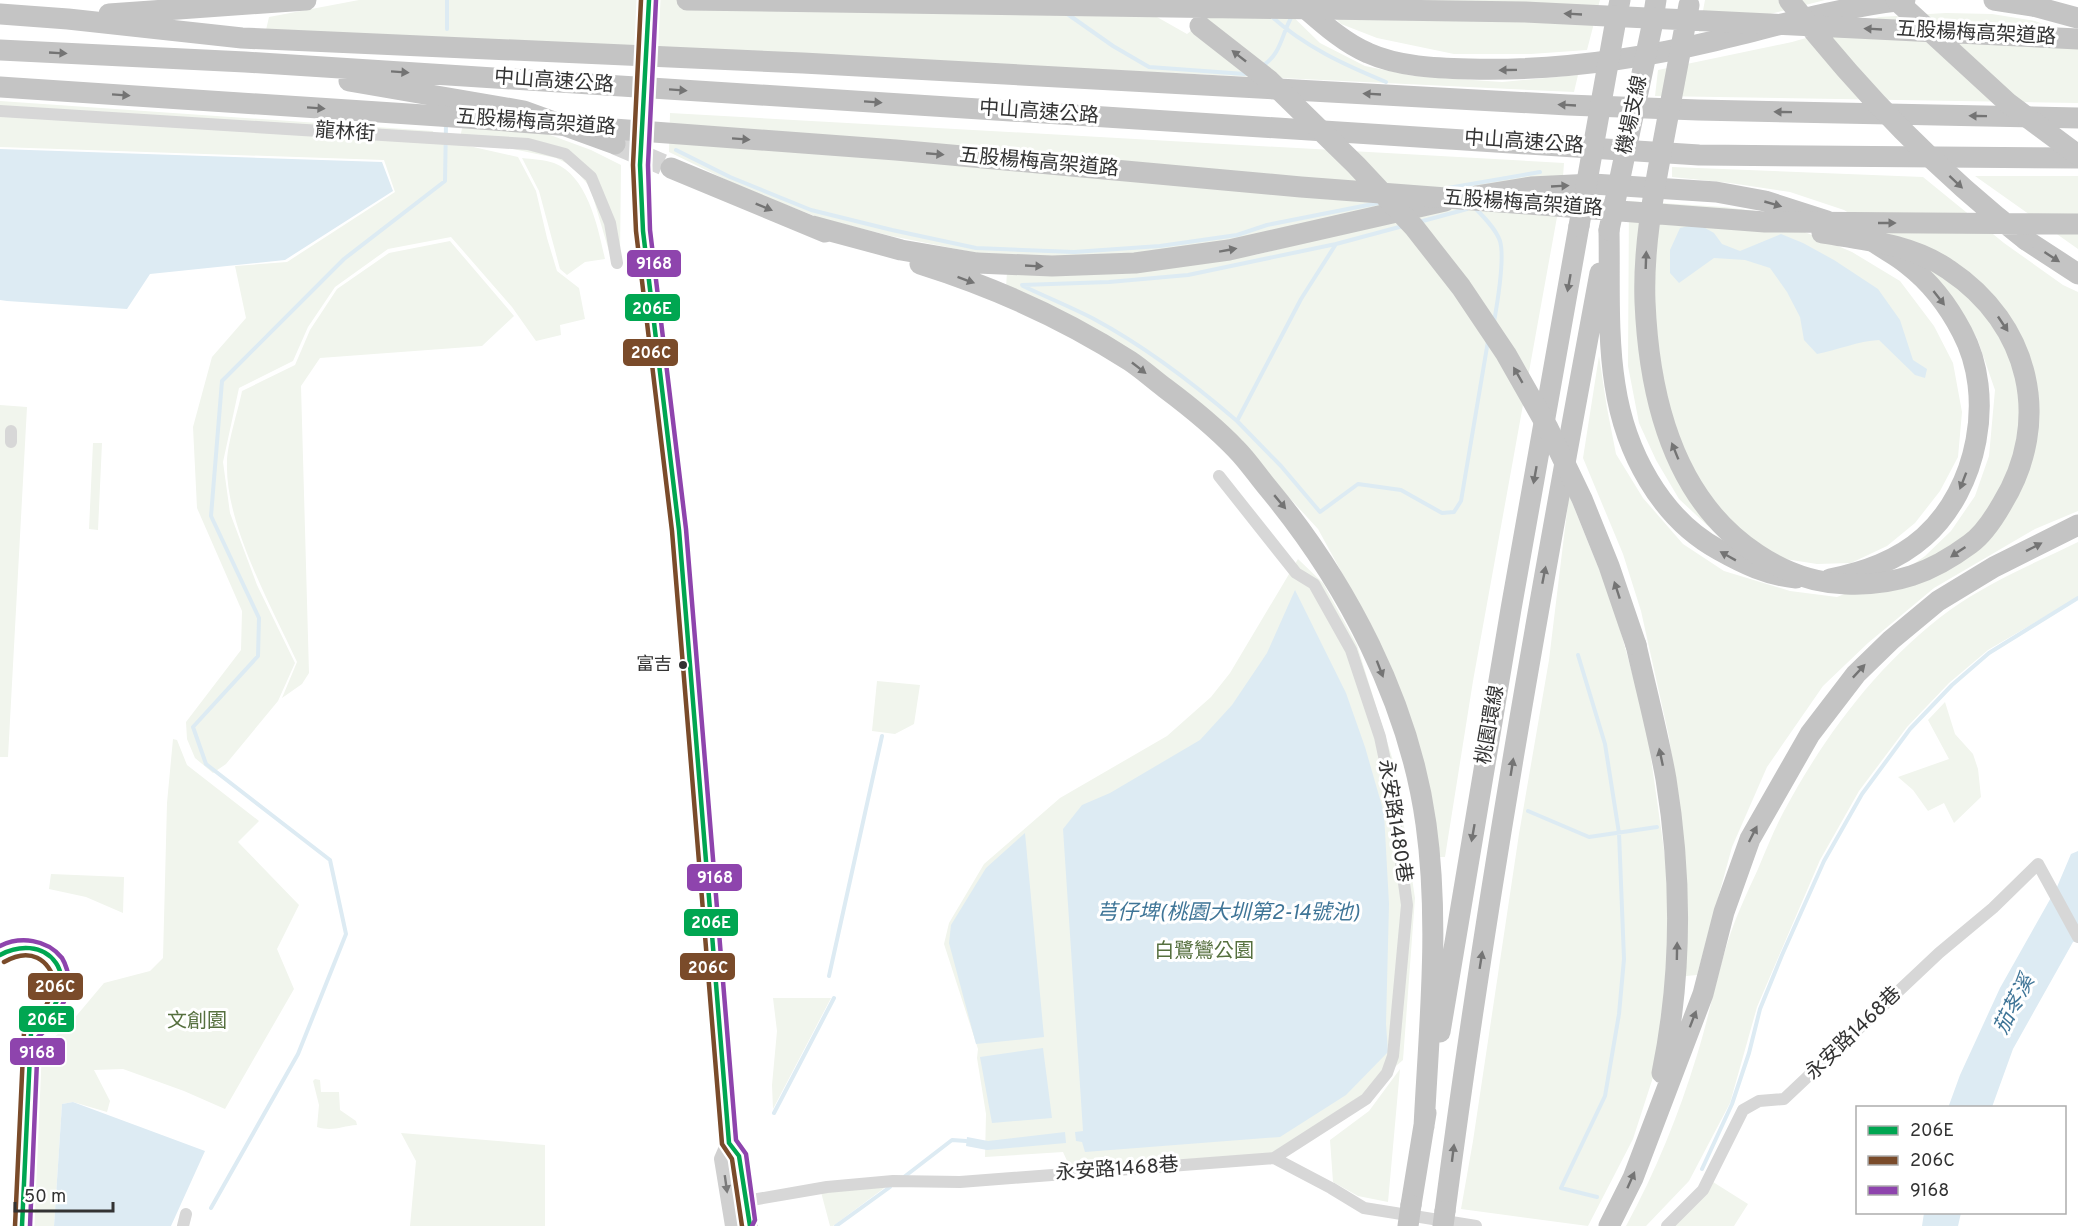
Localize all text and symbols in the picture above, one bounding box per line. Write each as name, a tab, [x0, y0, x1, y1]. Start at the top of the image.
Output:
one-way arrow	[1564, 10, 1583, 19]
street label: 五股楊梅高架道路	[1895, 17, 2057, 51]
one-way arrow	[1863, 24, 1882, 33]
one-way arrow	[49, 48, 68, 57]
one-way arrow	[1231, 51, 1246, 63]
street label: 中山高速公路	[493, 65, 615, 99]
one-way arrow	[1499, 65, 1518, 75]
one-way arrow	[390, 68, 409, 77]
street label: 機場支線	[1612, 73, 1654, 157]
one-way arrow	[669, 85, 688, 94]
one-way arrow	[1362, 89, 1381, 99]
one-way arrow	[112, 91, 131, 100]
street label: 中山高速公路	[978, 96, 1100, 130]
one-way arrow	[863, 97, 882, 107]
one-way arrow	[1557, 100, 1576, 109]
one-way arrow	[306, 103, 325, 113]
street label: 五股楊梅高架道路	[455, 104, 617, 142]
one-way arrow	[1773, 107, 1792, 117]
one-way arrow	[1968, 111, 1987, 120]
street label: 龍林街	[314, 118, 376, 148]
street label: 中山高速公路	[1463, 126, 1585, 160]
one-way arrow	[731, 134, 750, 144]
street label: 五股楊梅高架道路	[958, 143, 1120, 183]
one-way arrow	[926, 149, 945, 159]
one-way arrow	[1948, 175, 1963, 188]
one-way arrow	[1551, 181, 1570, 190]
street label: 五股楊梅高架道路	[1442, 185, 1604, 223]
one-way arrow	[1764, 200, 1782, 209]
one-way arrow	[755, 203, 773, 213]
one-way arrow	[1877, 218, 1896, 228]
one-way arrow	[1219, 245, 1238, 254]
line badge: 9168	[626, 249, 682, 278]
one-way arrow	[1641, 251, 1650, 270]
one-way arrow	[2044, 251, 2060, 262]
text: 9168	[636, 255, 672, 275]
one-way arrow	[1025, 261, 1044, 270]
one-way arrow	[1564, 274, 1573, 293]
one-way arrow	[957, 275, 975, 285]
one-way arrow	[1933, 290, 1946, 306]
line badge: 206E	[624, 293, 681, 322]
text: 206E	[632, 300, 672, 320]
one-way arrow	[1997, 315, 2009, 331]
line badge: 206C	[622, 338, 679, 367]
text: 206C	[631, 344, 671, 364]
one-way arrow	[1131, 362, 1147, 374]
one-way arrow	[1512, 367, 1523, 383]
one-way arrow	[1670, 442, 1680, 460]
one-way arrow	[1530, 466, 1539, 485]
one-way arrow	[1958, 473, 1968, 491]
one-way arrow	[1273, 494, 1286, 509]
one-way arrow	[2025, 542, 2043, 552]
one-way arrow	[1950, 546, 1966, 558]
one-way arrow	[1720, 551, 1737, 561]
one-way arrow	[1540, 565, 1549, 584]
one-way arrow	[1612, 581, 1622, 599]
place label: 富吉	[636, 654, 672, 677]
marker: 富吉	[677, 659, 689, 671]
one-way arrow	[1375, 660, 1385, 678]
one-way arrow	[1852, 664, 1866, 679]
street label: 桃園環線	[1471, 683, 1511, 767]
one-way arrow	[1656, 747, 1665, 766]
one-way arrow	[1507, 757, 1516, 776]
street label: 永安路1480巷	[1371, 758, 1417, 884]
one-way arrow	[1468, 824, 1477, 843]
one-way arrow	[1748, 825, 1758, 843]
line badge: 9168	[686, 863, 743, 892]
text: 9168	[697, 869, 733, 889]
water label: 芎仔埤(桃園大圳第2-14號池)	[1096, 900, 1360, 927]
line badge: 206E	[683, 908, 739, 937]
text: 206E	[691, 914, 731, 934]
park label: 白鷺鸞公園	[1154, 939, 1254, 965]
one-way arrow	[1672, 941, 1682, 960]
one-way arrow	[1477, 950, 1486, 969]
line badge: 206C	[679, 952, 736, 981]
text: 206C	[688, 959, 728, 979]
water label: 茄苳溪	[1989, 968, 2043, 1039]
line badge: 206C	[27, 972, 84, 1001]
text: 206C	[35, 978, 75, 998]
street label: 永安路1468巷	[1800, 982, 1908, 1086]
line badge: 206E	[18, 1005, 75, 1033]
park label: 文創園	[167, 1009, 227, 1035]
one-way arrow	[1689, 1010, 1698, 1028]
text: 206E	[27, 1011, 67, 1031]
line badge: 9168	[9, 1037, 66, 1066]
text: 9168	[19, 1044, 55, 1064]
legend	[1856, 1106, 2066, 1214]
text: 206E	[1910, 1120, 1954, 1143]
one-way arrow	[1448, 1143, 1458, 1162]
text: 206C	[1910, 1150, 1955, 1173]
street label: 永安路1468巷	[1054, 1153, 1180, 1187]
one-way arrow	[1627, 1172, 1636, 1189]
scale bar	[15, 1175, 112, 1213]
one-way arrow	[721, 1175, 730, 1194]
text: 9168	[1910, 1180, 1949, 1203]
text: 50 m	[24, 1186, 66, 1209]

